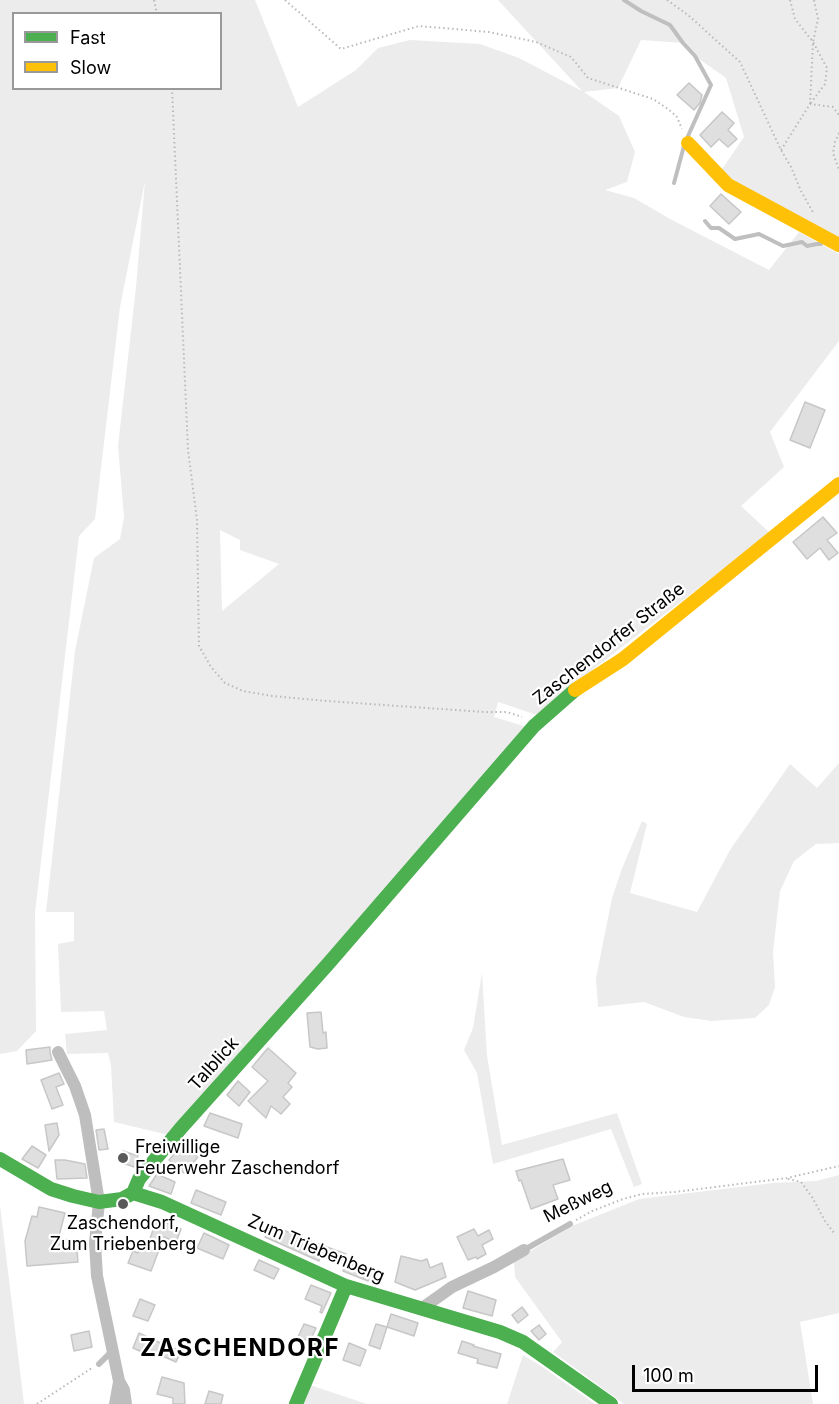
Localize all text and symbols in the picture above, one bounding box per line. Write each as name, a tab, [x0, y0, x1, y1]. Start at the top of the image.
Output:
legend	[12, 12, 222, 90]
text: Fast	[70, 27, 106, 48]
text: Slow	[70, 57, 111, 78]
street label: Zaschendorfer Straße	[529, 578, 689, 710]
street label: Talblick	[184, 1033, 244, 1095]
place label: Freiwillige Feuerwehr Zaschendorf	[135, 1137, 339, 1180]
marker: Freiwillige Feuerwehr Zaschendorf	[116, 1151, 130, 1165]
street label: Meßweg	[540, 1176, 616, 1228]
marker: Zaschendorf, Zum Triebenberg	[116, 1197, 130, 1211]
street label: Zum Triebenberg	[244, 1210, 388, 1288]
place label: Zaschendorf, Zum Triebenberg	[50, 1213, 196, 1256]
district label: ZASCHENDORF	[140, 1335, 340, 1363]
scale bar	[635, 1353, 821, 1391]
text: 100 m	[643, 1365, 694, 1386]

